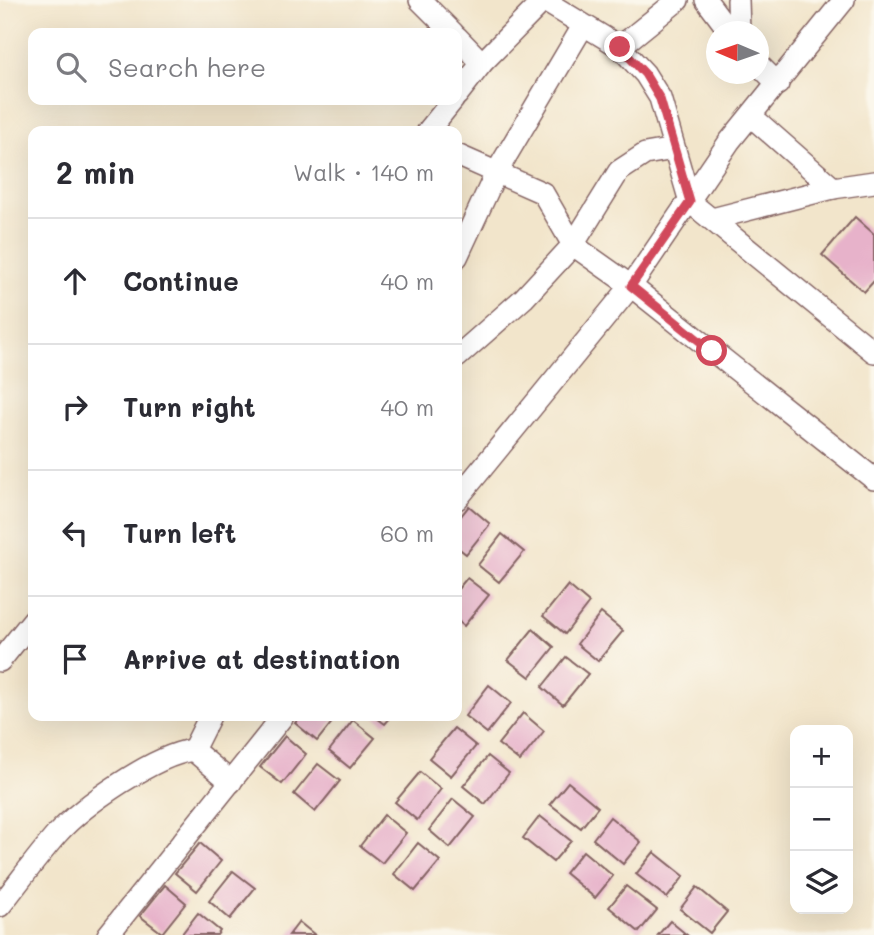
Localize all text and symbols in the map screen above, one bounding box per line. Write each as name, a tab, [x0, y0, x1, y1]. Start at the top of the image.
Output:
north arrow	[706, 21, 769, 84]
search box	[28, 28, 462, 105]
route end	[604, 31, 635, 62]
icon: search	[52, 48, 90, 86]
text: Search here	[108, 50, 266, 84]
text: 2 min	[56, 152, 135, 192]
text: Walk · 140 m	[293, 157, 434, 187]
icon: ahead	[56, 262, 94, 300]
text: Continue	[123, 264, 239, 298]
text: 40 m	[381, 266, 434, 296]
route start	[696, 335, 727, 366]
icon: right	[56, 388, 94, 426]
text: Turn right	[123, 390, 256, 424]
text: 40 m	[381, 392, 434, 422]
icon: left	[56, 514, 94, 552]
text: Turn left	[123, 516, 236, 550]
text: 60 m	[380, 518, 434, 548]
icon: arrive	[56, 640, 94, 678]
text: Arrive at destination	[123, 642, 400, 676]
map controls	[790, 725, 853, 914]
button: +	[790, 725, 853, 788]
button: −	[790, 788, 853, 851]
button: layers	[790, 851, 853, 914]

